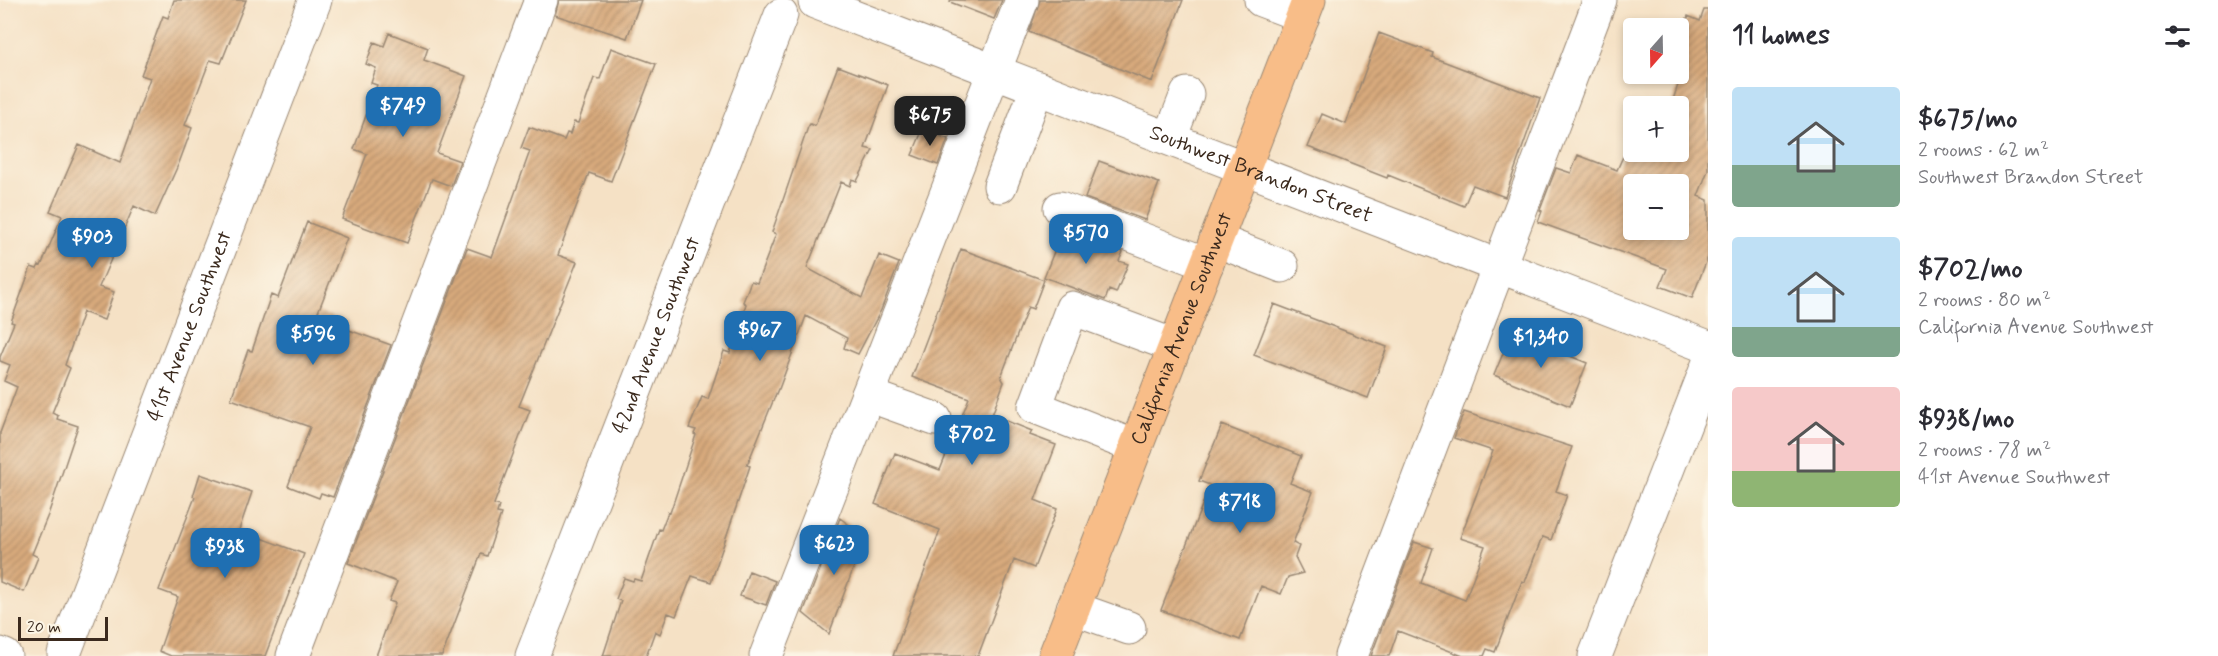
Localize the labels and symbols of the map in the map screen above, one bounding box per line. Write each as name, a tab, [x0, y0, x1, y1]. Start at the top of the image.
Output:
north arrow	[1623, 18, 1689, 84]
pin: $749	[367, 87, 439, 138]
pin: $675	[894, 96, 966, 147]
street label: Southwest Brandon Street	[1145, 119, 1376, 230]
street label: California Avenue Southwest	[1124, 208, 1240, 449]
pin: $570	[1050, 214, 1122, 265]
pin: $903	[56, 218, 128, 269]
street label: 41st Avenue Southwest	[141, 227, 239, 426]
street label: 42nd Avenue Southwest	[606, 232, 708, 438]
pin: $967	[724, 311, 796, 362]
pin: $596	[277, 315, 349, 366]
pin: $1,340	[1492, 318, 1590, 369]
pin: $702	[936, 415, 1008, 466]
pin: $718	[1204, 483, 1276, 534]
pin: $623	[798, 525, 870, 576]
pin: $938	[189, 528, 261, 579]
scale bar	[18, 614, 108, 642]

